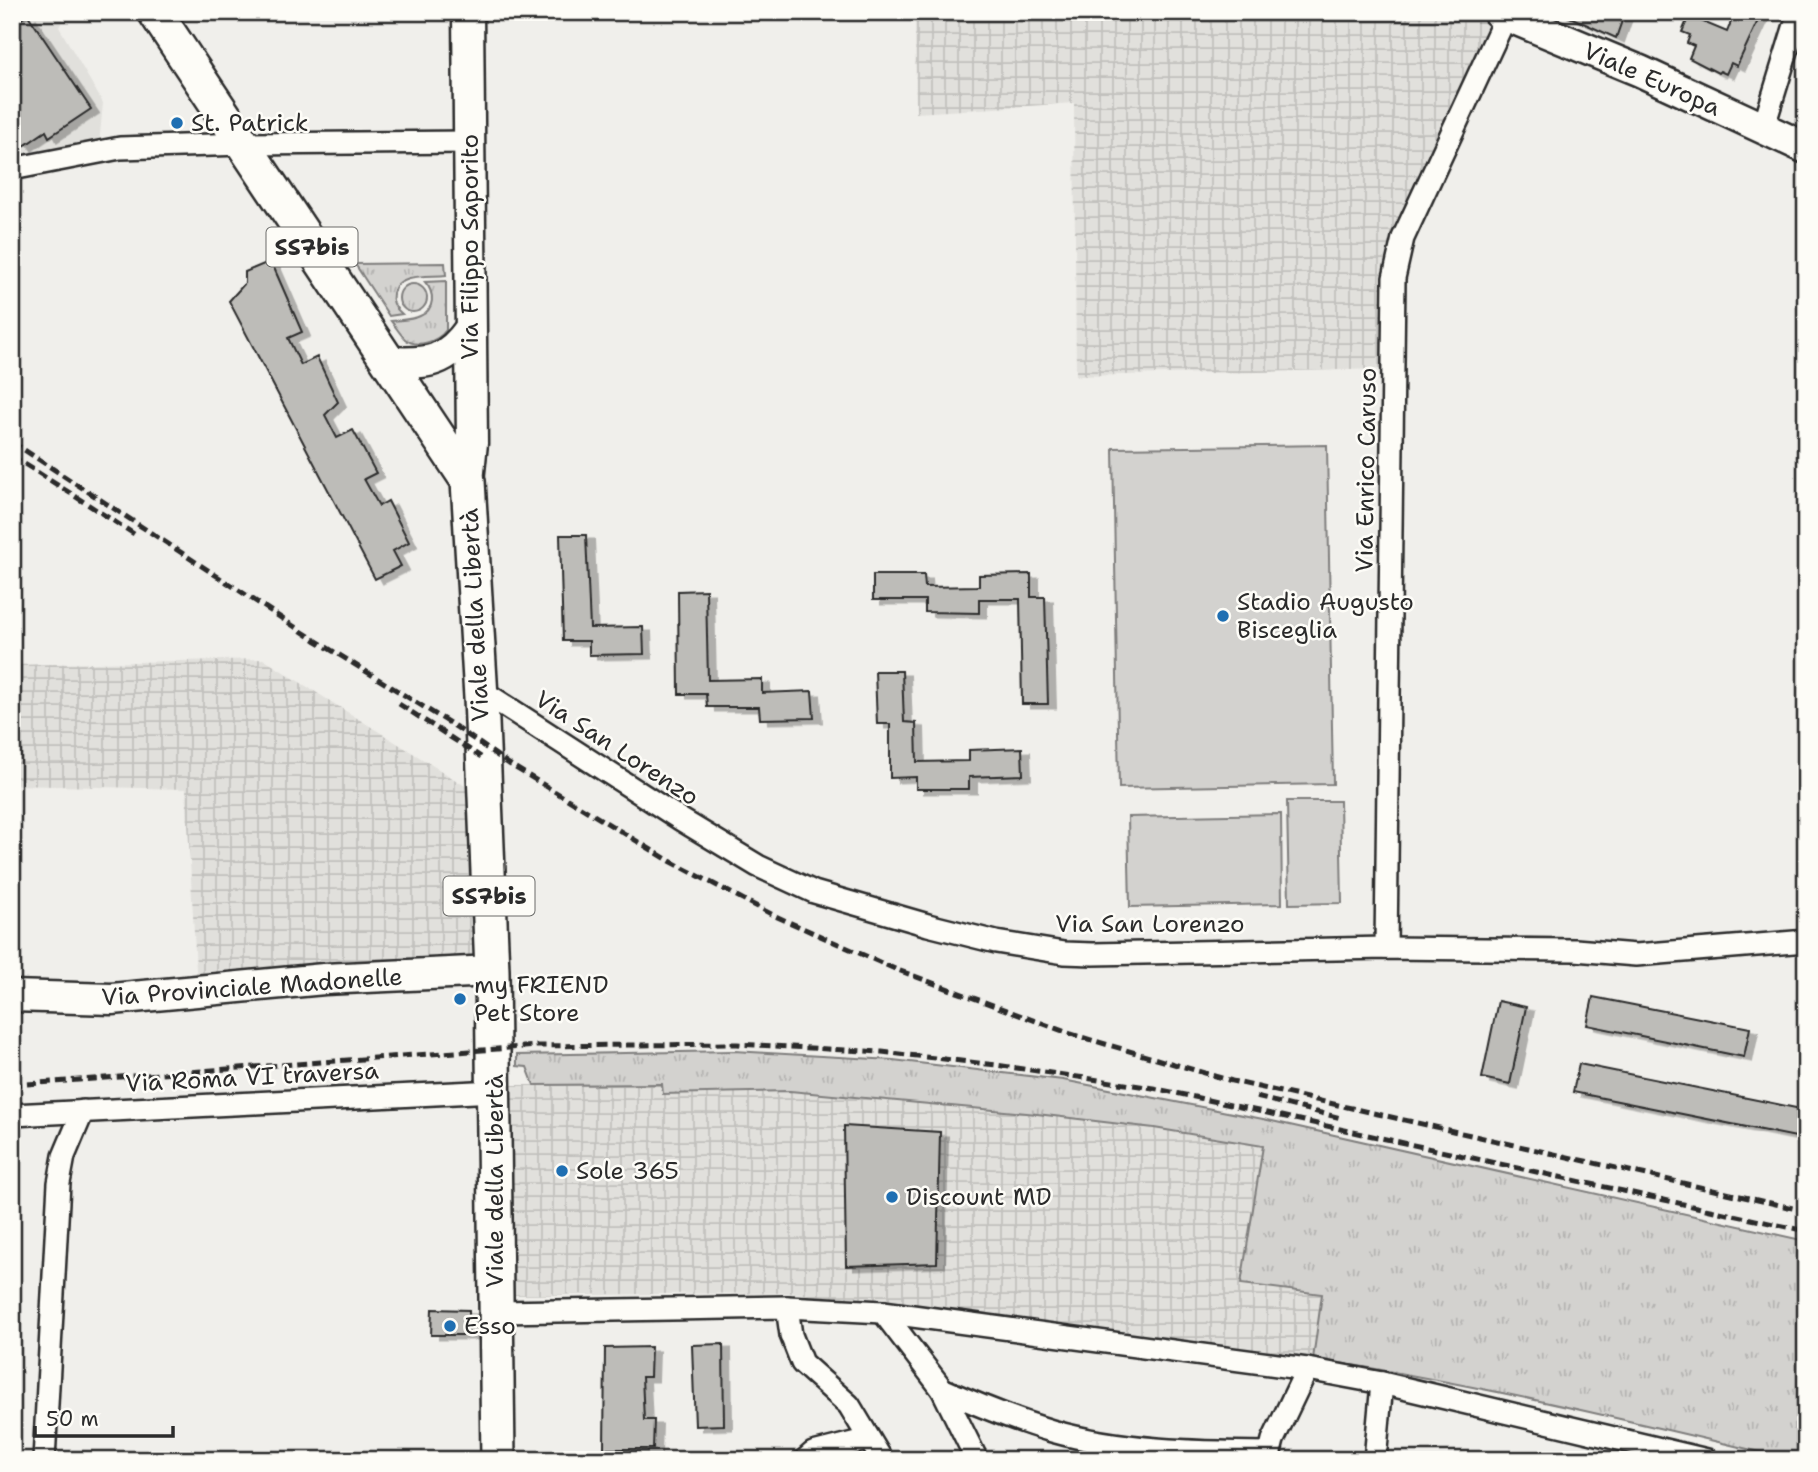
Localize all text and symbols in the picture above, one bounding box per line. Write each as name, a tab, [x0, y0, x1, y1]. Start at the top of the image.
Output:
street label: Viale Europa	[1578, 34, 1726, 124]
place label: St. Patrick	[191, 107, 308, 139]
marker: St. Patrick	[169, 115, 185, 131]
street label: Via Filippo Saporito	[454, 134, 486, 360]
road number: SS7bis	[266, 228, 358, 266]
street label: Via Enrico Caruso	[1348, 367, 1384, 573]
street label: Viale della Libertà	[453, 507, 497, 723]
place label: Stadio Augusto Bisceglia	[1237, 586, 1414, 646]
marker: Stadio Augusto Bisceglia	[1215, 608, 1231, 624]
street label: Via San Lorenzo	[529, 683, 705, 813]
road number: SS7bis	[444, 876, 534, 916]
street label: Via San Lorenzo	[1055, 908, 1245, 940]
street label: Via Provinciale Madonelle	[100, 961, 404, 1013]
place label: my FRIEND Pet Store	[474, 969, 609, 1029]
marker: my FRIEND Pet Store	[452, 991, 468, 1007]
street label: Via Roma VI traversa	[124, 1054, 380, 1100]
street label: Viale della Libertà	[479, 1074, 511, 1288]
place label: Sole 365	[576, 1155, 679, 1187]
marker: Sole 365	[554, 1163, 570, 1179]
place label: Discount MD	[906, 1181, 1051, 1213]
marker: Discount MD	[884, 1189, 900, 1205]
place label: Esso	[464, 1310, 516, 1342]
marker: Esso	[442, 1318, 458, 1334]
scale bar	[35, 1395, 173, 1439]
text: 50 m	[46, 1405, 99, 1433]

